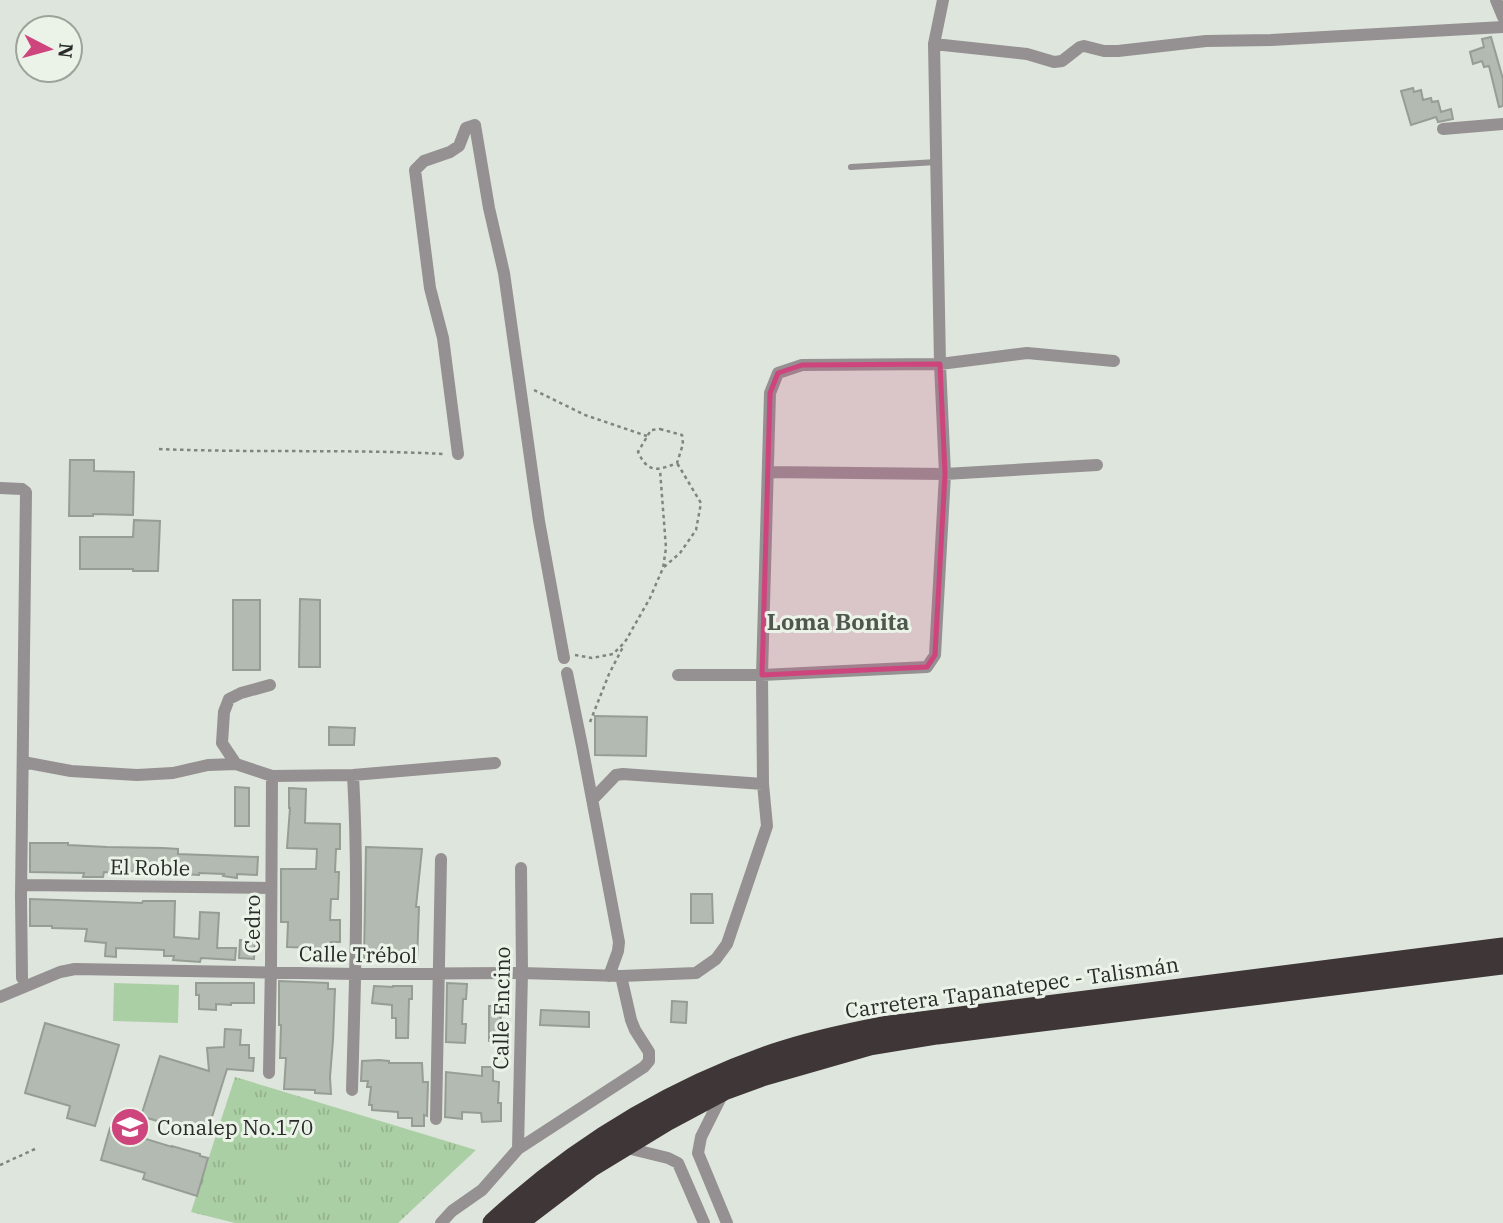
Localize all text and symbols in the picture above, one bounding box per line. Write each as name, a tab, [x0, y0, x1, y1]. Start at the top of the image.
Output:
north arrow	[14, 14, 84, 84]
text: N	[53, 42, 79, 60]
district label: Loma Bonita	[767, 606, 909, 636]
street label: El Roble	[110, 852, 190, 882]
street label: Cedro	[238, 895, 266, 953]
street label: Calle Trébol	[299, 939, 417, 969]
street label: Calle Encino	[486, 946, 516, 1070]
street label: Carretera Tapanatepec - Talismán	[843, 950, 1181, 1024]
school or university icon: Conalep No.170	[109, 1106, 151, 1148]
place label: Conalep No.170	[157, 1113, 313, 1141]

